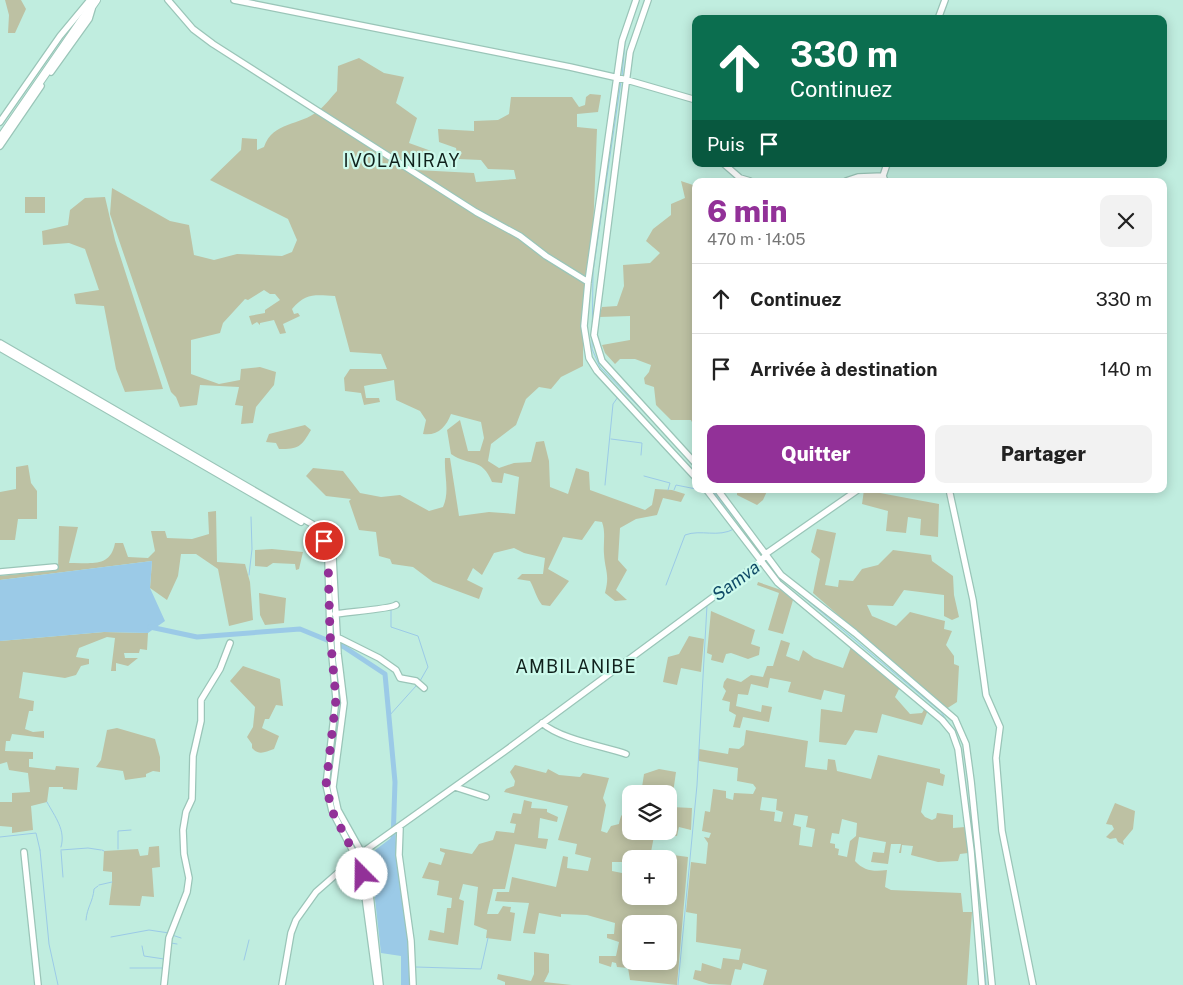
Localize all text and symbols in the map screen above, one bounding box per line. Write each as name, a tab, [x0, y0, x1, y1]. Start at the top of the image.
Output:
text: 330 m	[790, 34, 898, 75]
icon: ahead	[707, 35, 772, 100]
text: Continuez	[790, 76, 892, 102]
icon: arrive	[755, 130, 783, 158]
text: Puis	[707, 133, 745, 155]
district label: IVOLANIRAY	[344, 150, 460, 171]
text: 6 min	[707, 193, 787, 229]
button: close	[1100, 195, 1152, 247]
text: 470 m · 14:05	[707, 230, 805, 249]
icon: ahead	[707, 285, 735, 313]
text: Continuez	[750, 288, 841, 310]
text: 330 m	[1096, 288, 1152, 310]
icon: arrive	[707, 355, 735, 383]
text: Arrivée à destination	[750, 358, 938, 380]
text: 140 m	[1100, 358, 1152, 380]
button: Quitter	[707, 425, 925, 483]
button: Partager	[935, 425, 1152, 483]
pin	[303, 520, 345, 562]
icon: arrive	[310, 527, 338, 555]
water label: Samva	[708, 556, 764, 605]
district label: AMBILANIBE	[515, 656, 637, 677]
map controls	[622, 785, 677, 970]
button: layers	[622, 785, 677, 840]
position arrow	[335, 847, 387, 899]
button: +	[622, 850, 677, 905]
button: −	[622, 915, 677, 970]

